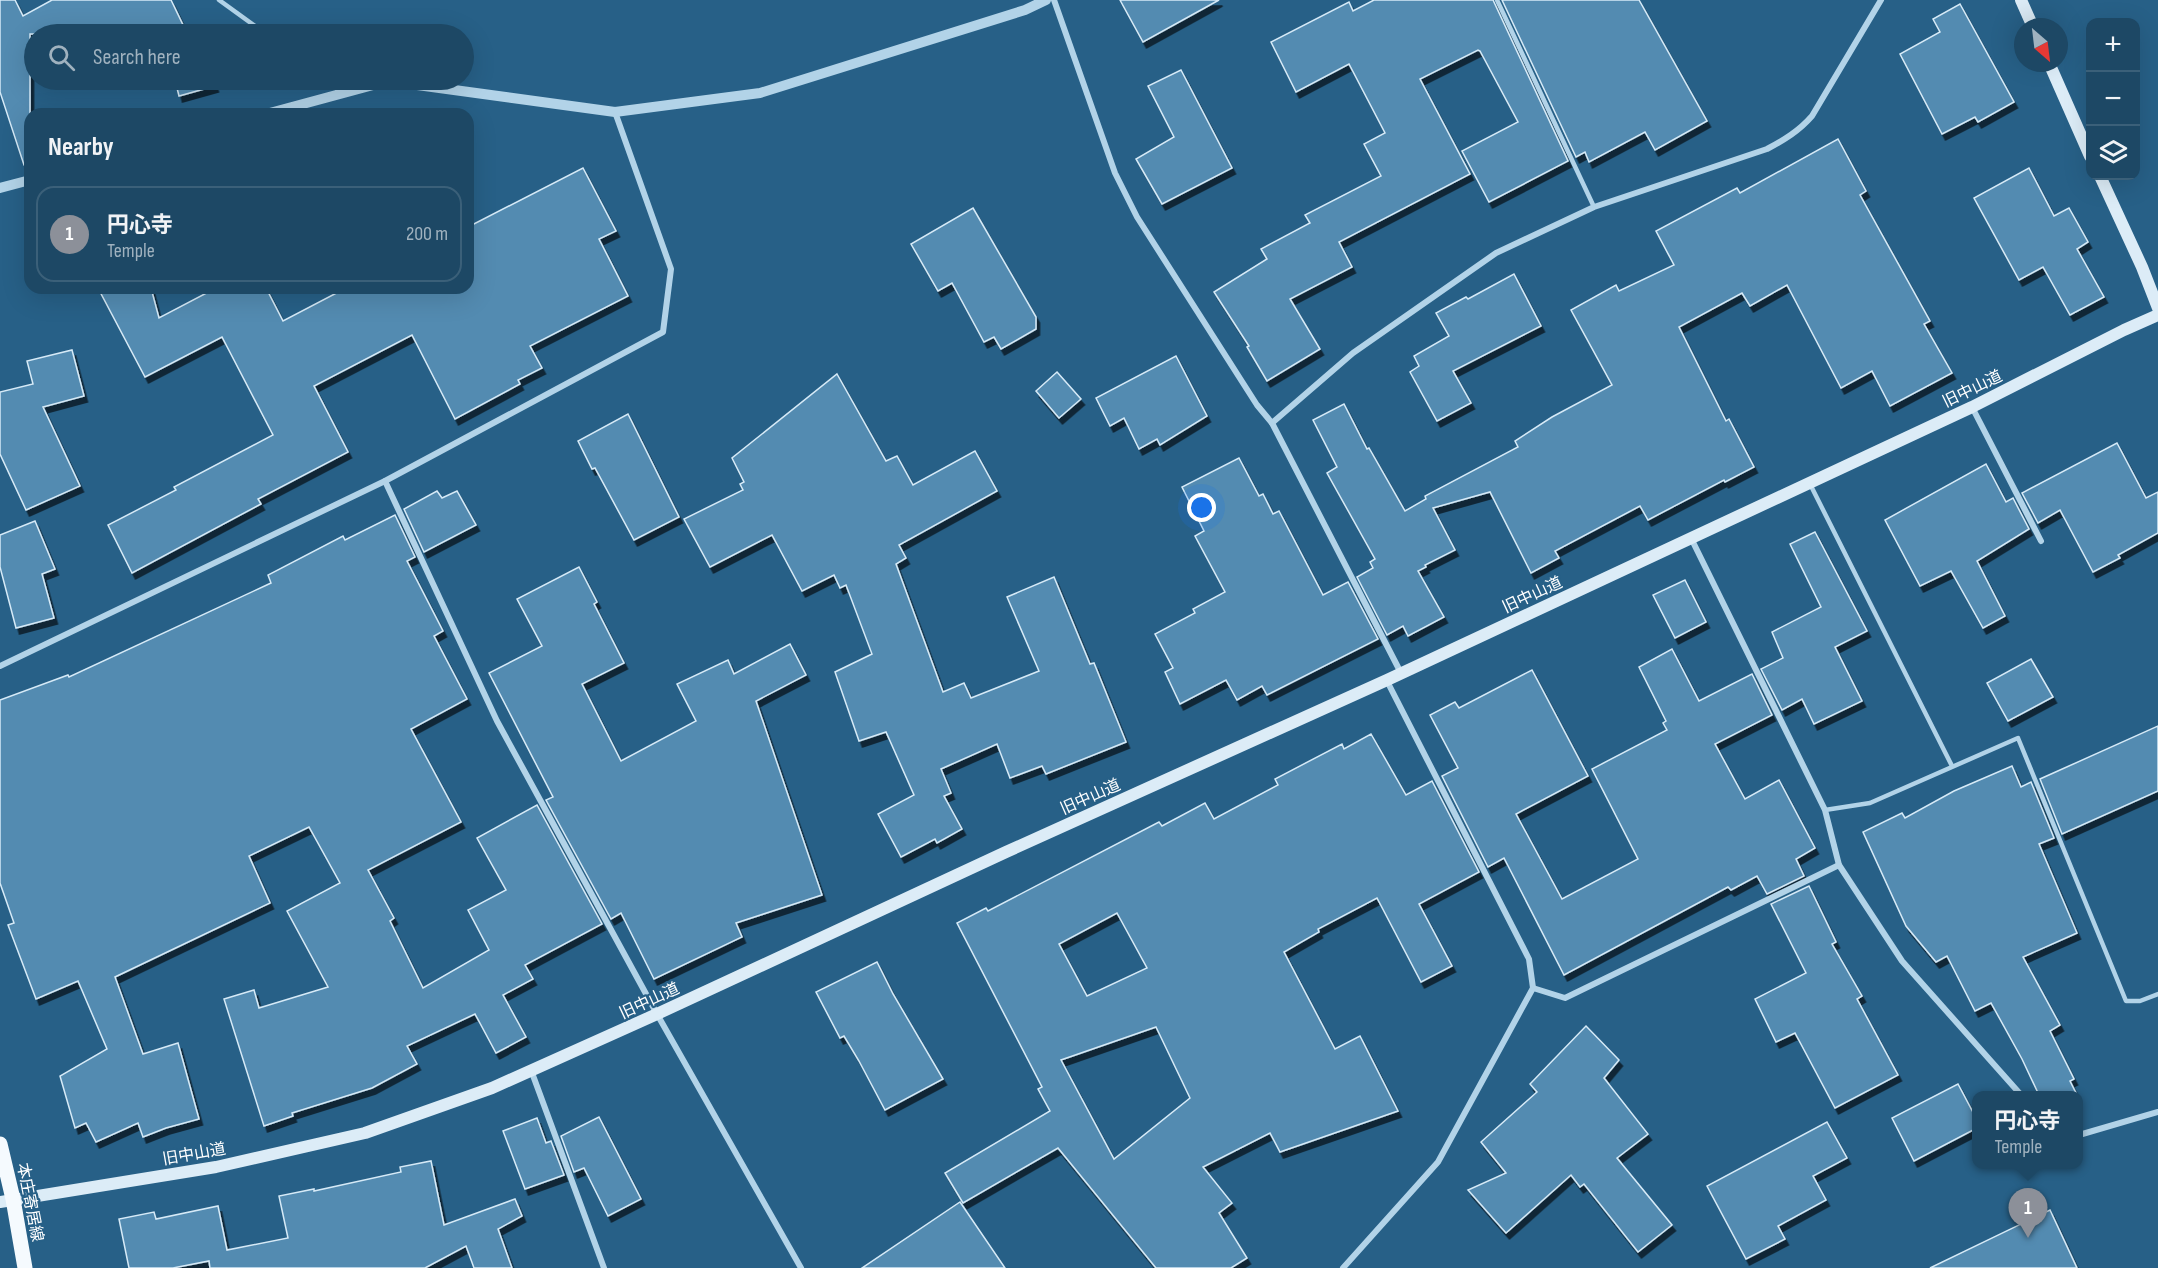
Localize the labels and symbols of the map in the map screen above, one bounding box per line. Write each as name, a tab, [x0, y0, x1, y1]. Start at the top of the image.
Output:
north arrow	[2014, 18, 2068, 72]
street label: 旧中山道	[1940, 367, 2006, 412]
your location	[1187, 493, 1216, 522]
street label: 旧中山道	[1500, 573, 1566, 617]
street label: 旧中山道	[1058, 776, 1124, 819]
street label: 旧中山道	[617, 979, 683, 1023]
street label: 旧中山道	[161, 1140, 227, 1169]
street label: 本庄寄居線	[13, 1161, 46, 1243]
pin: 1	[2008, 1188, 2048, 1238]

